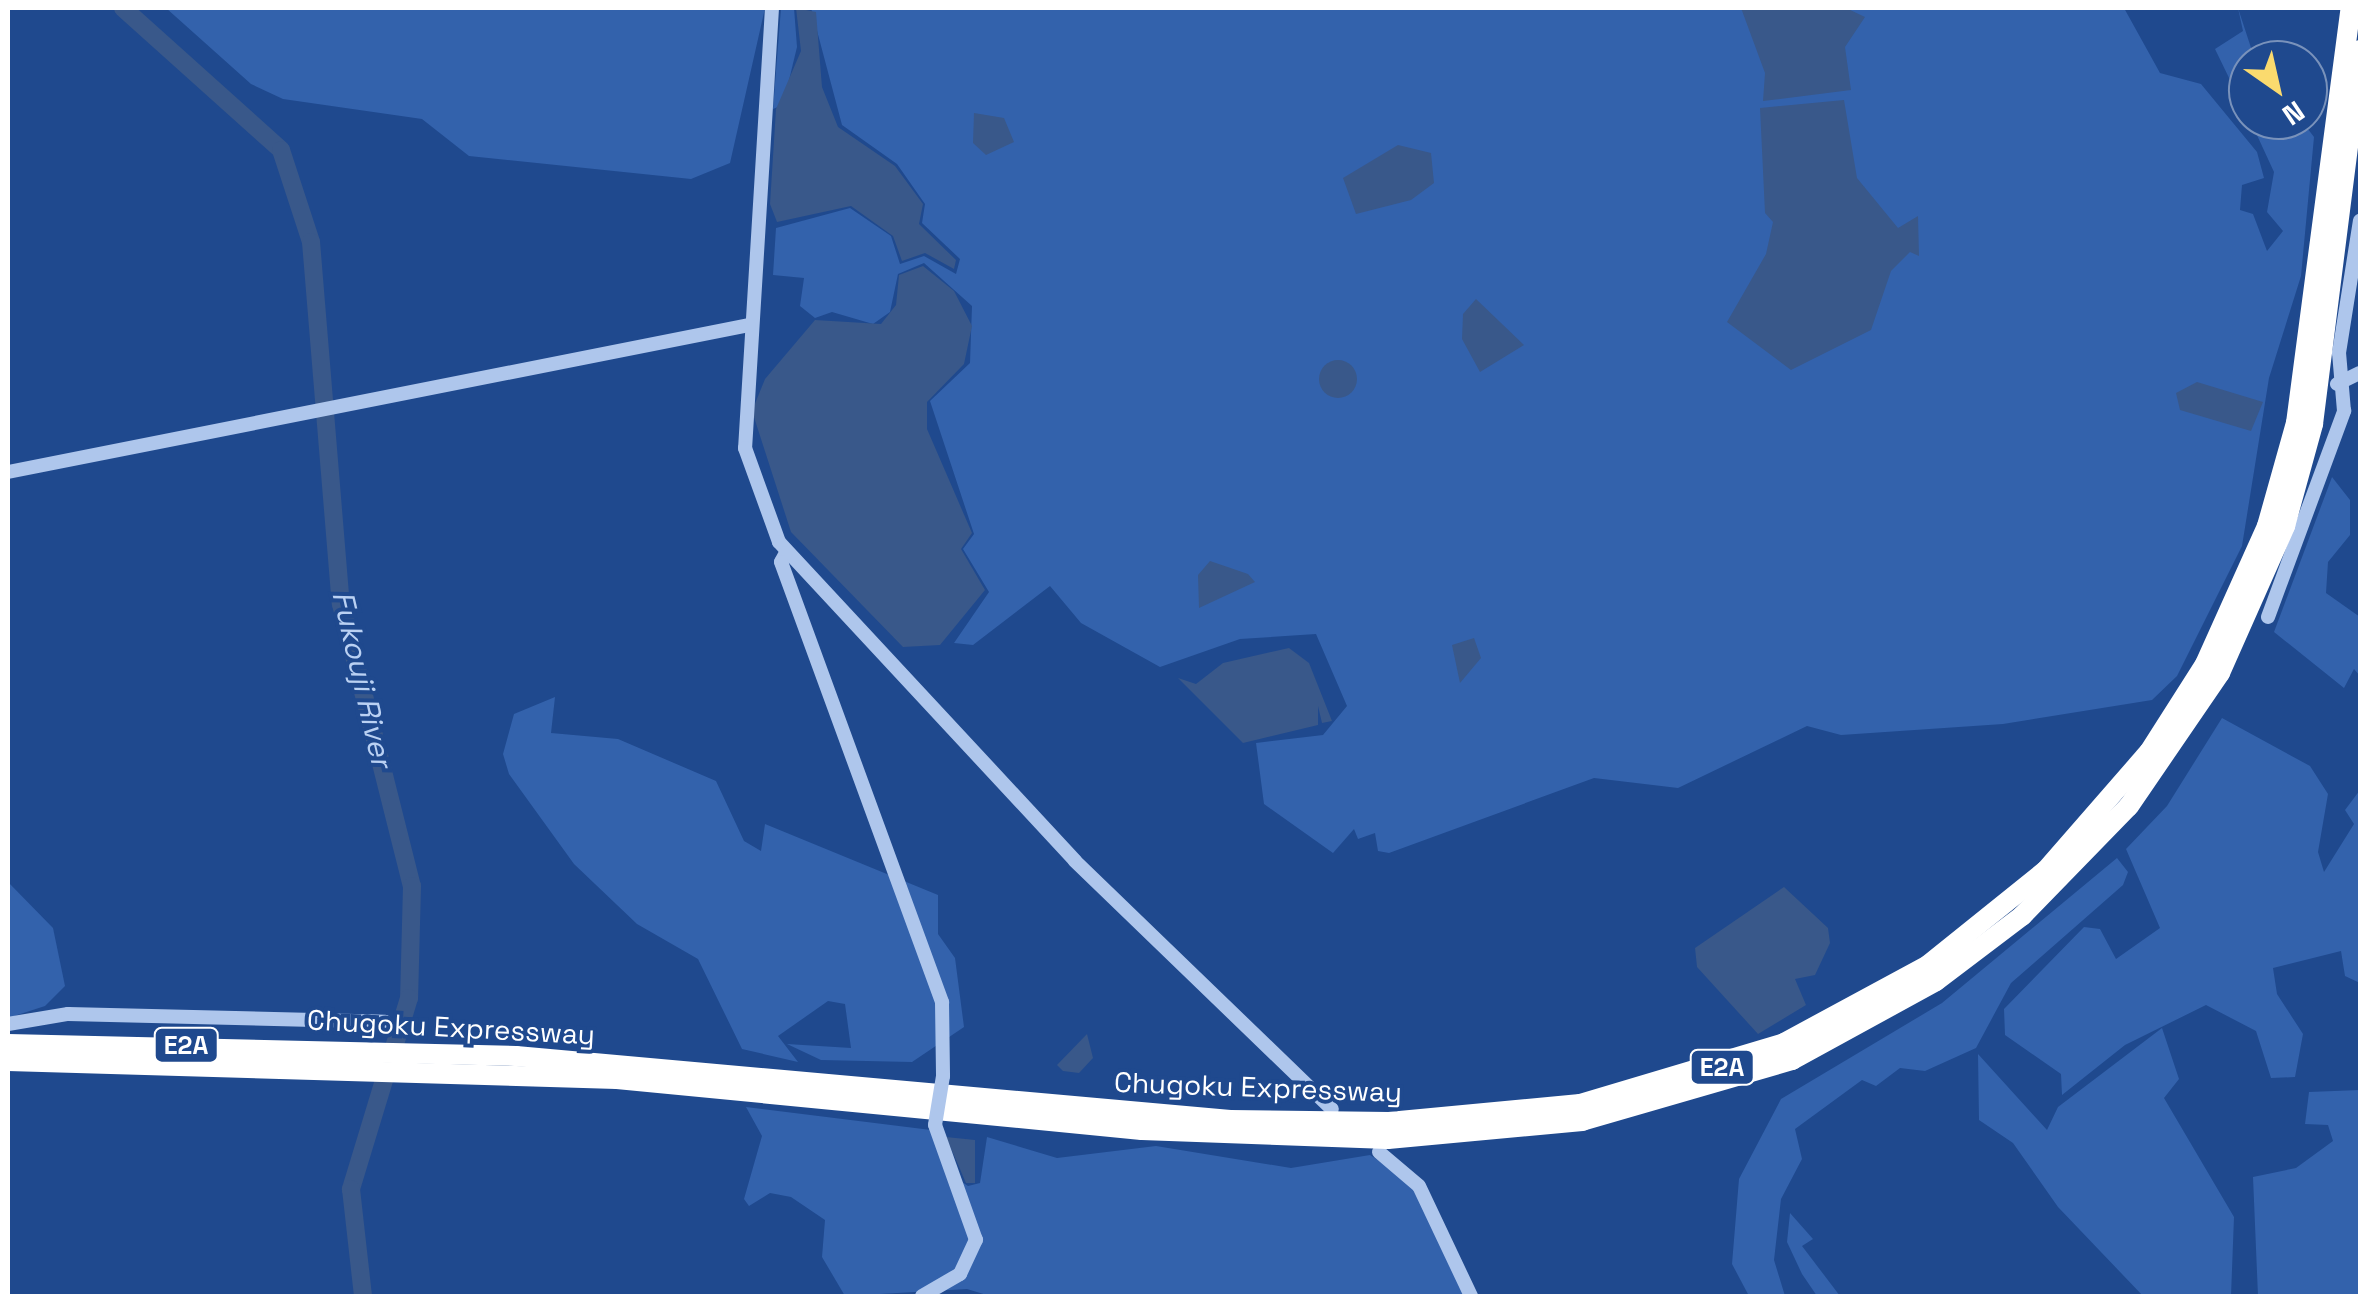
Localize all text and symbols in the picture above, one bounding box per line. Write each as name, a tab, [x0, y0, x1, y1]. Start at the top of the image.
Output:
north arrow	[2228, 40, 2328, 140]
text: N	[2276, 93, 2312, 133]
water label: Fukouji River	[324, 587, 400, 771]
street label: Chugoku Expressway	[306, 1003, 596, 1051]
road number: E2A	[154, 1025, 218, 1065]
road number: E2A	[1690, 1047, 1754, 1087]
street label: Chugoku Expressway	[1113, 1065, 1403, 1109]

